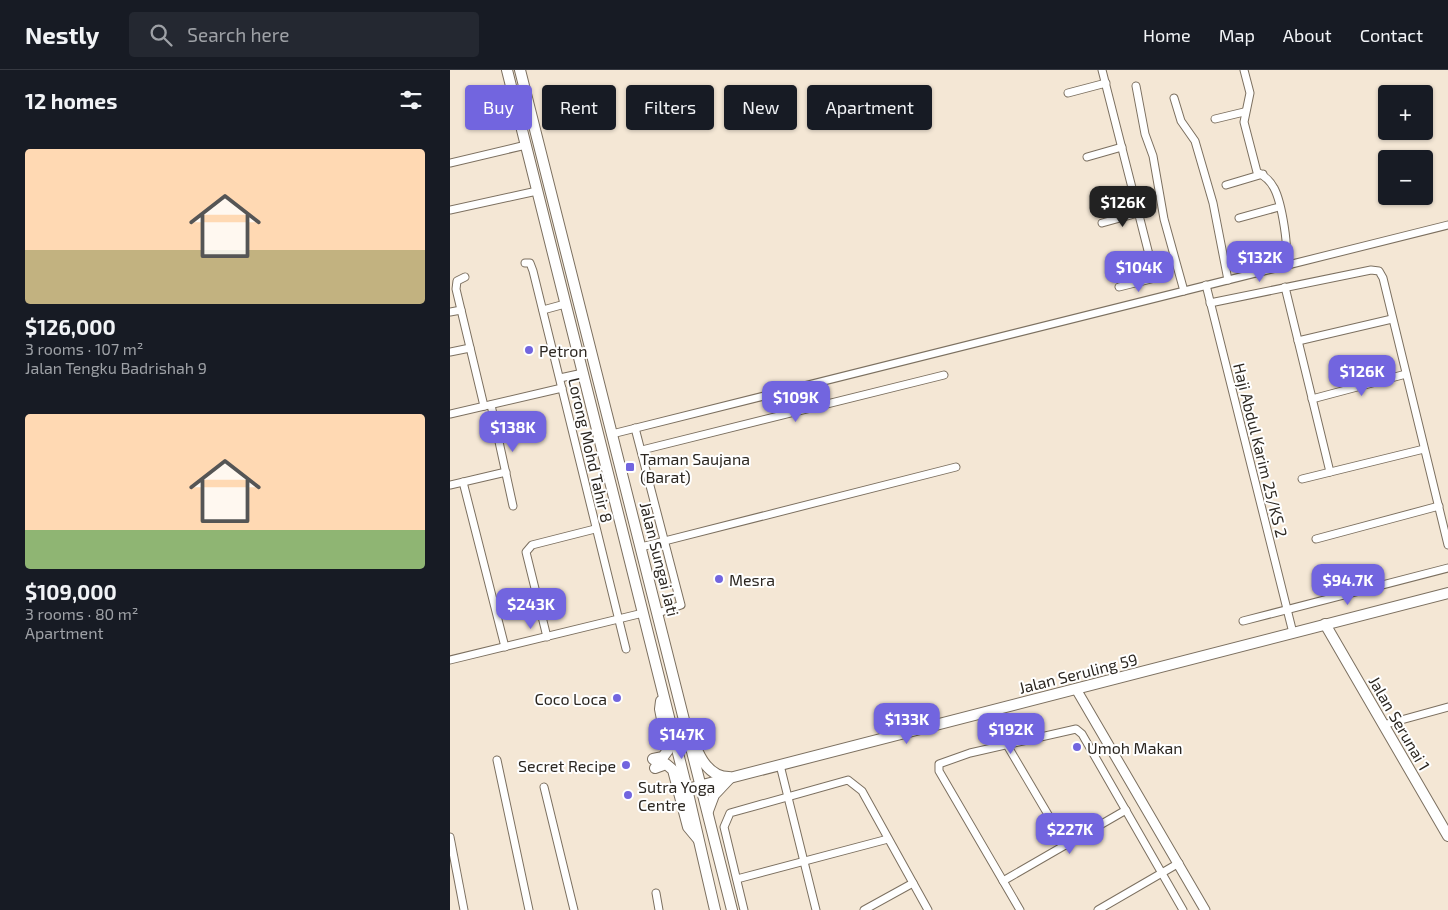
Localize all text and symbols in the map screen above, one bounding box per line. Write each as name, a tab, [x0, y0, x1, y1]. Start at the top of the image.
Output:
search box	[129, 12, 479, 57]
text: Nestly	[25, 20, 99, 49]
icon: search	[147, 21, 175, 49]
text: Search here	[187, 23, 289, 46]
text: Home	[1143, 24, 1191, 46]
text: Map	[1219, 24, 1255, 46]
text: About	[1283, 24, 1332, 46]
text: Contact	[1360, 24, 1423, 46]
chip: Buy	[465, 85, 532, 130]
chip: Rent	[542, 85, 616, 130]
chip: Filters	[626, 85, 714, 130]
chip: New	[724, 85, 797, 130]
chip: Apartment	[807, 85, 932, 130]
map controls	[1378, 85, 1433, 205]
button: +	[1378, 85, 1433, 140]
icon: filters	[397, 86, 425, 114]
text: 12 homes	[25, 88, 117, 113]
button: −	[1378, 150, 1433, 205]
icon: home	[180, 181, 270, 271]
pin: $126K	[1088, 186, 1158, 228]
text: $126K	[1100, 192, 1146, 211]
pin: $132K	[1225, 240, 1295, 283]
text: $132K	[1238, 247, 1282, 266]
pin: $104K	[1104, 250, 1174, 293]
text: $104K	[1116, 257, 1162, 276]
text: $126,000	[25, 314, 116, 339]
text: 3 rooms · 107 m²	[25, 339, 143, 358]
place label: Petron	[539, 341, 588, 360]
marker: Petron	[523, 344, 535, 356]
pin: $126K	[1327, 354, 1397, 397]
text: Jalan Tengku Badrishah 9	[25, 358, 207, 377]
street label: Haji Abdul Karim 25/KS 2	[1229, 361, 1292, 539]
text: $126K	[1339, 361, 1385, 380]
street label: Lorong Mohd Tahir 8	[565, 376, 617, 524]
pin: $109K	[761, 380, 831, 423]
text: $109K	[773, 387, 819, 406]
pin: $138K	[478, 410, 548, 453]
text: $138K	[490, 417, 536, 436]
icon: home	[180, 446, 270, 536]
place label: Taman Saujana (Barat)	[640, 449, 750, 486]
marker: Taman Saujana (Barat)	[624, 461, 636, 473]
street label: Jalan Sungai Jati	[637, 500, 683, 618]
pin: $94.7K	[1307, 564, 1389, 606]
place label: Mesra	[729, 570, 775, 589]
text: $94.7K	[1323, 570, 1373, 589]
marker: Mesra	[713, 573, 725, 585]
text: $109,000	[25, 579, 117, 604]
pin: $243K	[496, 588, 566, 630]
text: $243K	[507, 594, 555, 613]
text: 3 rooms · 80 m²	[25, 604, 138, 623]
text: Apartment	[25, 623, 104, 642]
street label: Jalan Seruling 59	[1017, 649, 1139, 697]
street label: Jalan Serunai 1	[1365, 672, 1435, 774]
place label: Coco Loca	[535, 689, 607, 708]
marker: Coco Loca	[611, 692, 623, 704]
pin: $133K	[872, 702, 942, 745]
text: $133K	[885, 709, 929, 728]
pin: $192K	[976, 712, 1046, 755]
pin: $147K	[647, 718, 717, 760]
text: $192K	[988, 719, 1034, 738]
text: $147K	[660, 724, 704, 743]
place label: Umoh Makan	[1087, 738, 1183, 757]
marker: Umoh Makan	[1071, 741, 1083, 753]
place label: Secret Recipe	[518, 756, 616, 775]
marker: Secret Recipe	[620, 759, 632, 771]
place label: Sutra Yoga Centre	[638, 777, 715, 814]
marker: Sutra Yoga Centre	[622, 789, 634, 801]
pin: $227K	[1035, 812, 1105, 855]
text: $227K	[1047, 819, 1093, 838]

